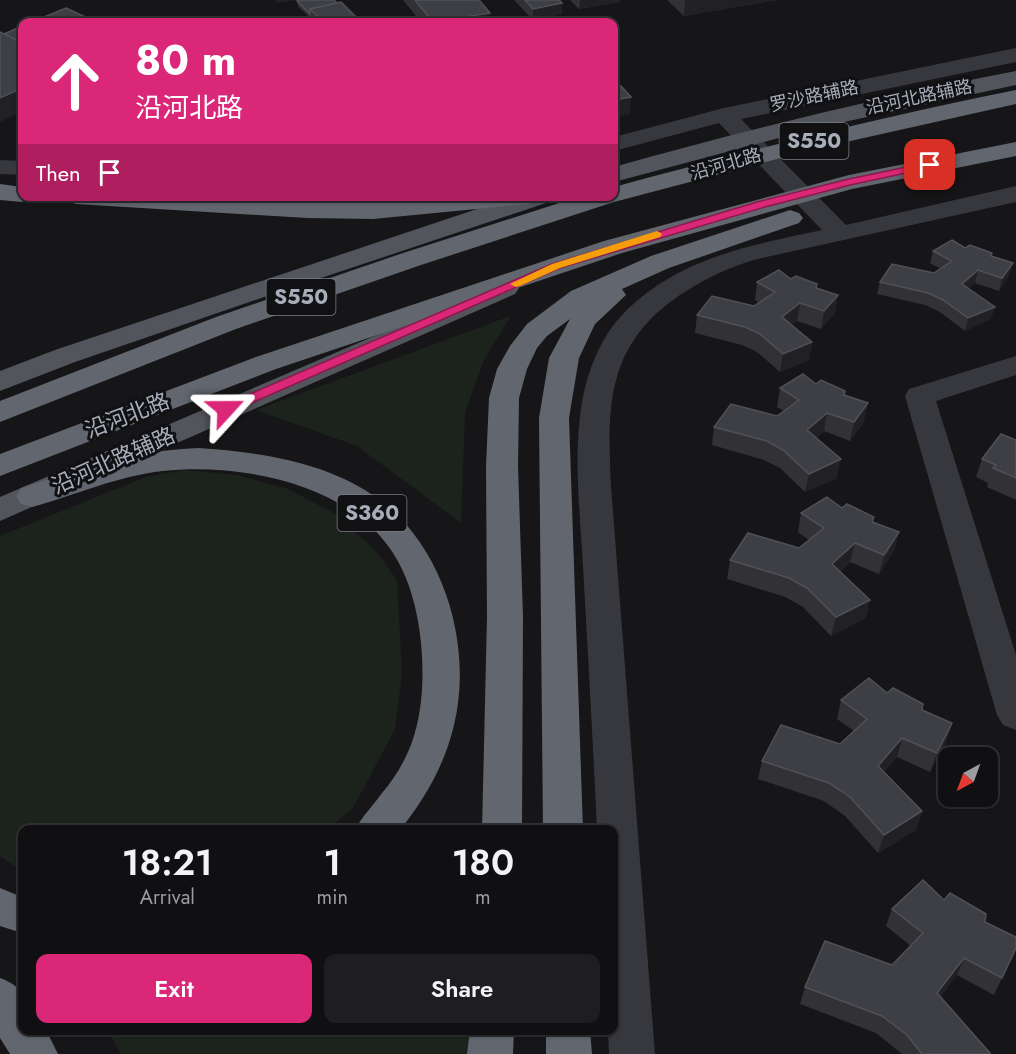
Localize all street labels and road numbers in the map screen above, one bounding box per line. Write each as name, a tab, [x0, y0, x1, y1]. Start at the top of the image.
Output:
street label: 沿河北路辅路	[863, 73, 975, 121]
street label: 罗沙路辅路	[767, 74, 861, 118]
road number: S550	[780, 123, 848, 159]
street label: 沿河北路	[688, 142, 764, 186]
road number: S550	[266, 279, 336, 315]
street label: 沿河北路	[80, 384, 174, 446]
street label: 沿河北路辅路	[46, 419, 180, 501]
road number: S360	[338, 495, 406, 531]

